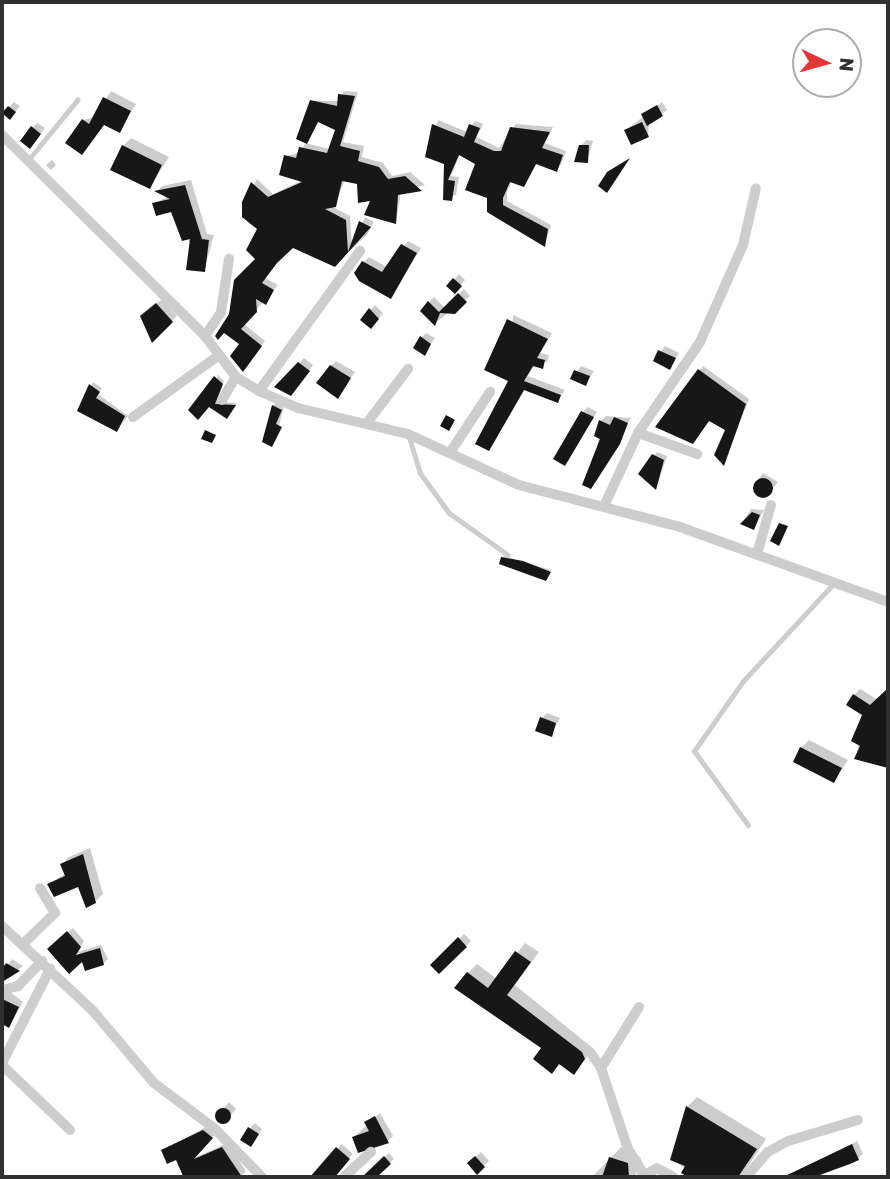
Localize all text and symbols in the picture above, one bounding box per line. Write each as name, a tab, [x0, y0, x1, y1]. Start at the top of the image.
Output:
north arrow	[792, 28, 862, 98]
text: N	[834, 57, 858, 73]

